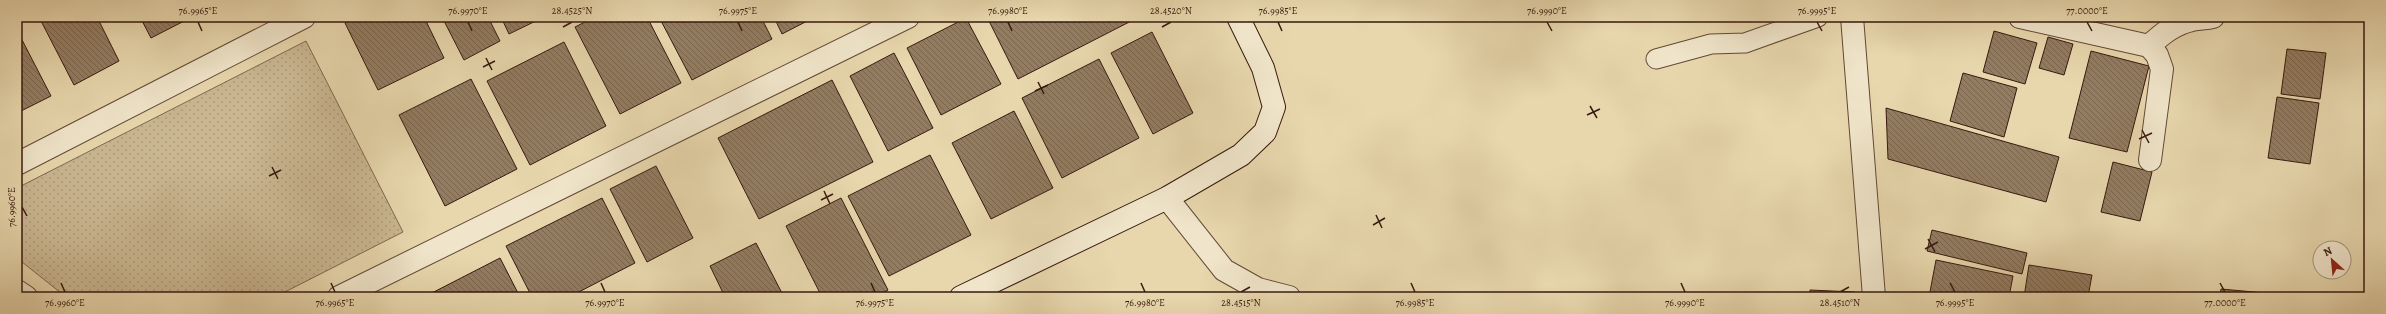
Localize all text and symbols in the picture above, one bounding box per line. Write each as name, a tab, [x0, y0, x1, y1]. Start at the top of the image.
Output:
text: 76.9965°E	[179, 4, 217, 17]
text: 76.9970°E	[448, 4, 488, 17]
text: 28.4525°N	[552, 4, 592, 17]
text: 76.9975°E	[719, 4, 757, 17]
text: 76.9980°E	[988, 4, 1028, 17]
text: 28.4520°N	[1150, 4, 1192, 17]
text: 76.9985°E	[1258, 4, 1298, 17]
text: 76.9990°E	[1527, 4, 1567, 17]
text: 76.9995°E	[1798, 4, 1836, 17]
text: 77.0000°E	[2066, 4, 2108, 17]
text: 76.9960°E	[5, 187, 18, 227]
north arrow	[2312, 240, 2352, 280]
text: N	[2321, 243, 2335, 260]
text: 76.9960°E	[45, 296, 85, 309]
text: 76.9965°E	[316, 296, 354, 309]
text: 76.9970°E	[585, 296, 625, 309]
text: 76.9975°E	[856, 296, 894, 309]
text: 76.9980°E	[1125, 296, 1165, 309]
text: 28.4515°N	[1221, 296, 1261, 309]
text: 76.9985°E	[1395, 296, 1435, 309]
text: 76.9990°E	[1665, 296, 1705, 309]
text: 28.4510°N	[1820, 296, 1860, 309]
text: 76.9995°E	[1936, 296, 1974, 309]
text: 77.0000°E	[2204, 296, 2246, 309]

